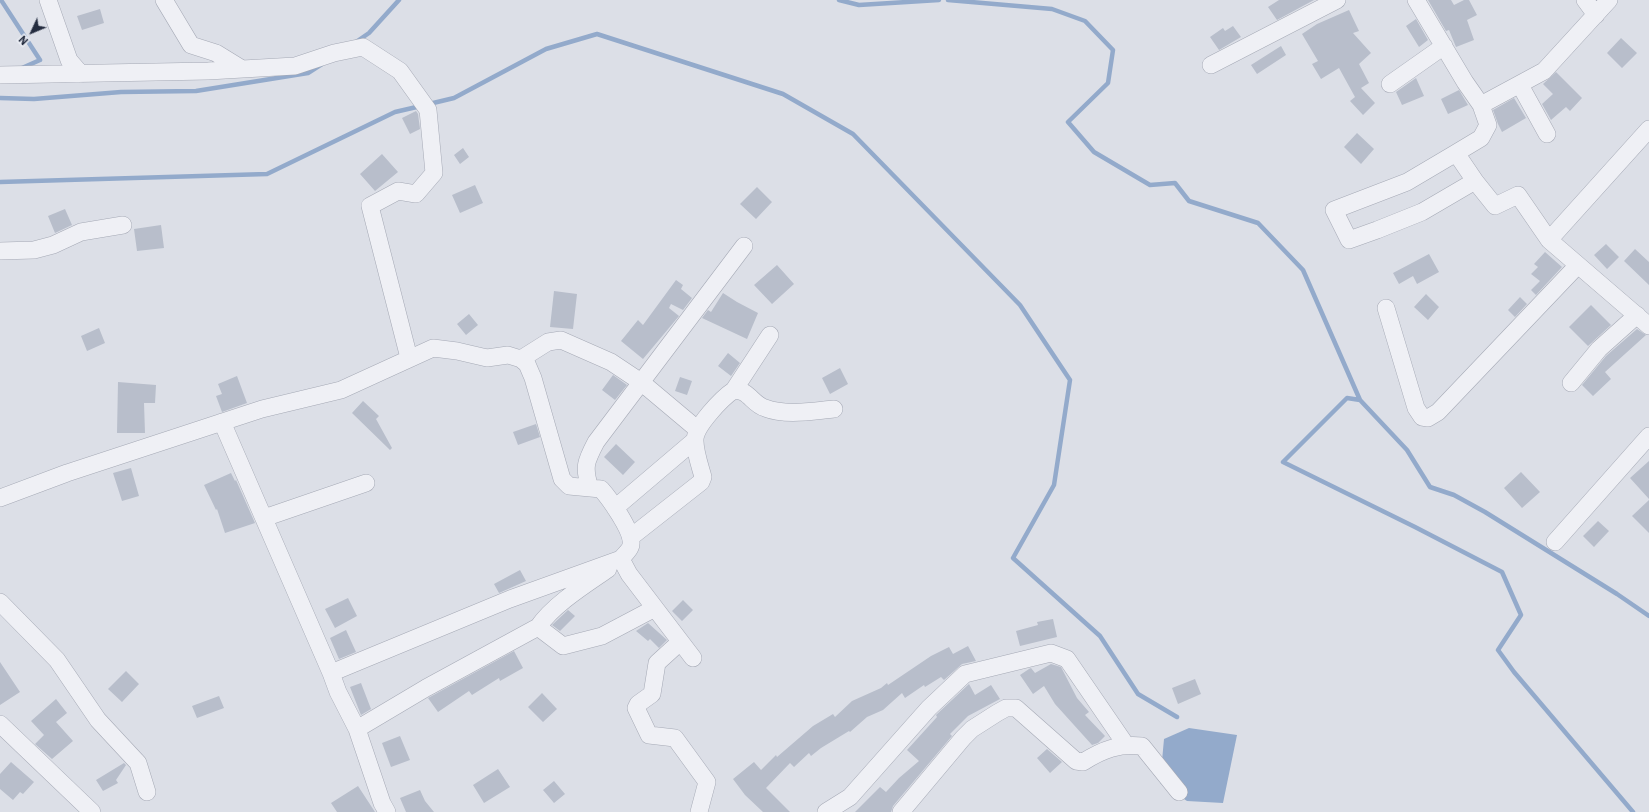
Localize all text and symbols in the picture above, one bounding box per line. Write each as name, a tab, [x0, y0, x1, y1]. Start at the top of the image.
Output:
north arrow	[12, 12, 52, 52]
text: N	[16, 33, 31, 48]

